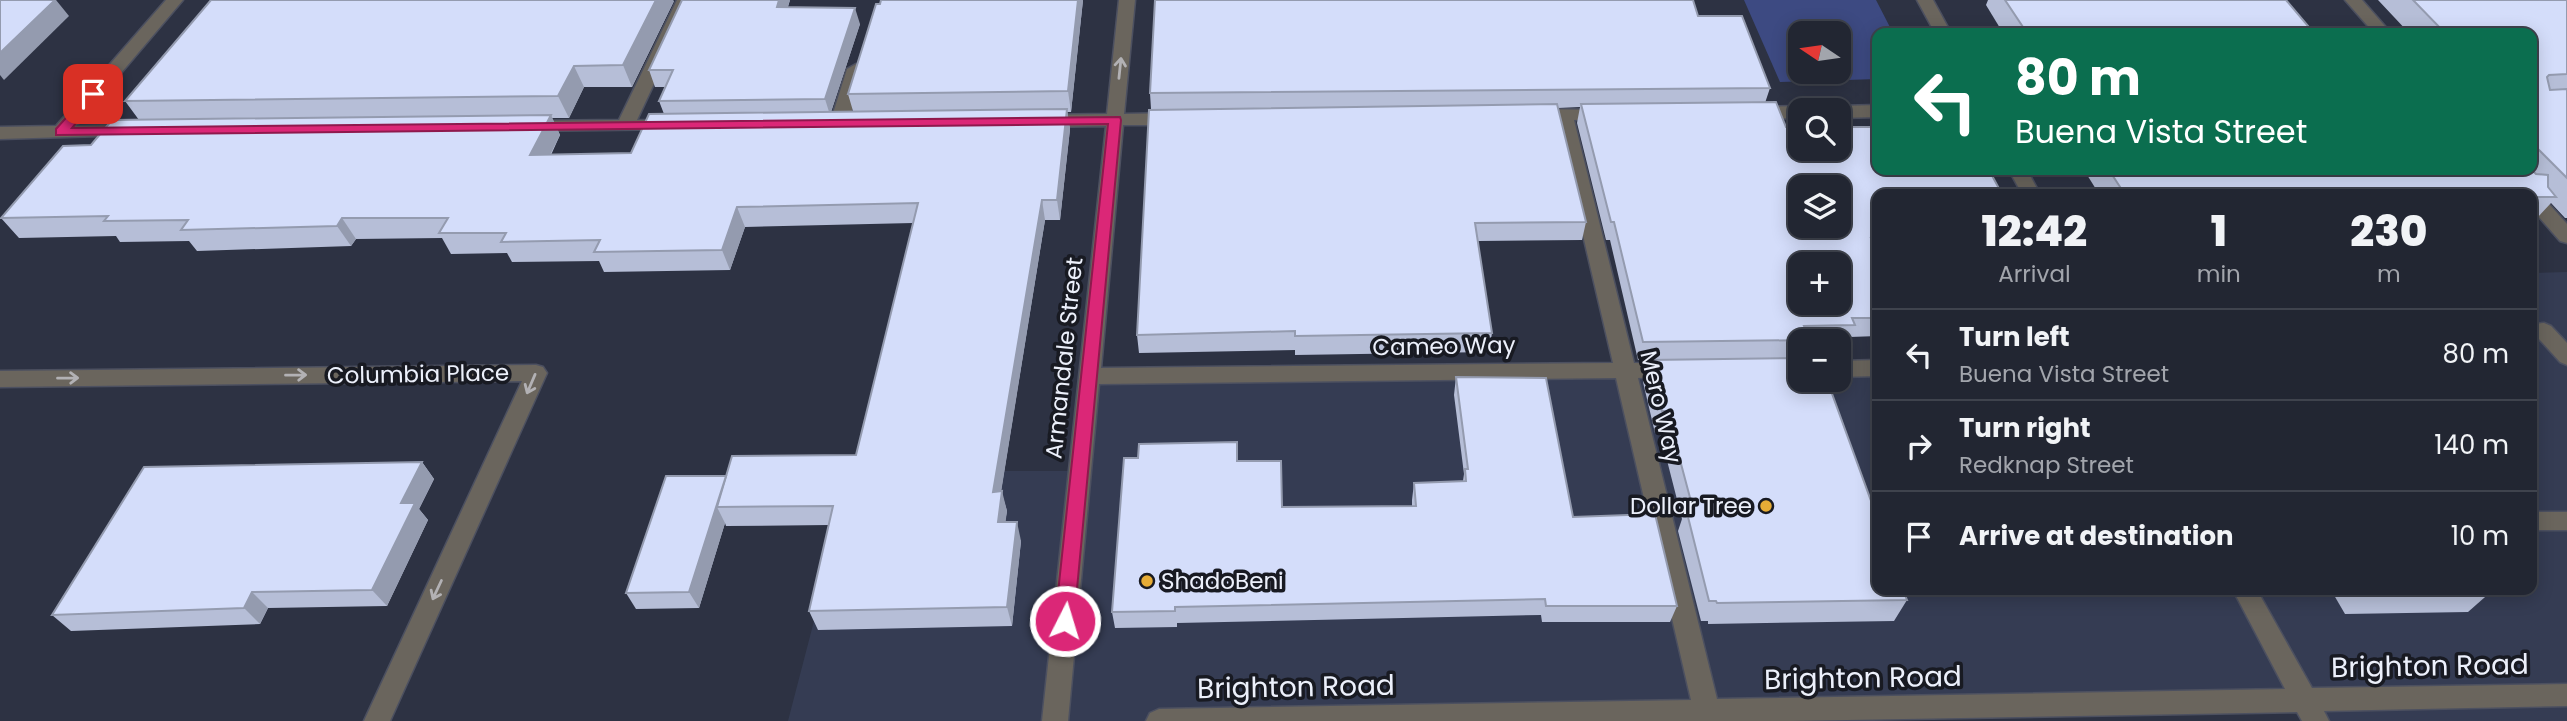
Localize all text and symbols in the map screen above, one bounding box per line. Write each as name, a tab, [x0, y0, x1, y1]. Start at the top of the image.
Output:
north arrow	[1788, 21, 1852, 84]
map controls	[1788, 21, 1851, 392]
text: 80 m	[2015, 44, 2141, 112]
icon: left	[1900, 56, 1991, 147]
one-way arrow	[1114, 57, 1127, 80]
pin	[63, 64, 123, 124]
icon: arrive	[74, 75, 112, 113]
button: search	[1788, 98, 1851, 161]
text: Buena Vista Street	[2015, 109, 2307, 154]
button: layers	[1788, 175, 1851, 238]
text: 12:42	[1982, 202, 2087, 261]
text: 1	[2211, 202, 2227, 261]
text: 230	[2350, 202, 2427, 261]
button: +	[1788, 252, 1851, 315]
street label: Armandale Street	[1038, 256, 1090, 460]
text: Arrival	[1998, 258, 2071, 290]
text: min	[2197, 258, 2241, 290]
text: m	[2377, 258, 2401, 290]
text: Turn left	[1959, 319, 2070, 355]
street label: Cameo Way	[1372, 329, 1516, 363]
button: −	[1788, 329, 1851, 392]
icon: left	[1900, 336, 1938, 374]
text: 80 m	[2443, 336, 2509, 372]
street label: Mero Way	[1633, 348, 1689, 466]
street label: Columbia Place	[327, 356, 509, 392]
text: Buena Vista Street	[1959, 358, 2169, 390]
one-way arrow	[284, 368, 307, 382]
one-way arrow	[56, 371, 79, 385]
one-way arrow	[523, 373, 536, 394]
text: Turn right	[1959, 410, 2091, 446]
icon: right	[1900, 427, 1938, 465]
text: 140 m	[2434, 427, 2509, 463]
text: Redknap Street	[1959, 449, 2134, 481]
place label: Dollar Tree	[1630, 490, 1752, 522]
marker: Dollar Tree	[1758, 498, 1774, 514]
icon: arrive	[1900, 518, 1938, 556]
text: Arrive at destination	[1959, 518, 2234, 554]
text: 10 m	[2451, 518, 2509, 554]
place label: ShadoBeni	[1161, 565, 1284, 597]
marker: ShadoBeni	[1139, 573, 1155, 589]
one-way arrow	[430, 579, 443, 601]
position arrow	[1028, 584, 1102, 658]
street label: Brighton Road	[2331, 645, 2529, 687]
street label: Brighton Road	[1764, 657, 1962, 699]
street label: Brighton Road	[1197, 666, 1395, 708]

